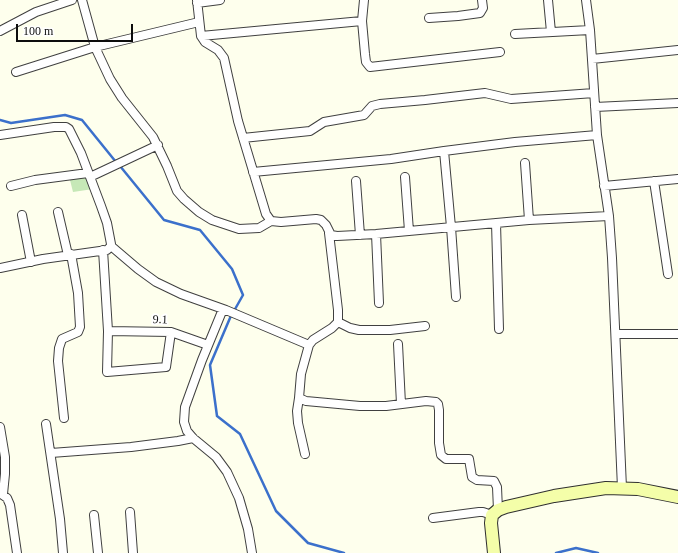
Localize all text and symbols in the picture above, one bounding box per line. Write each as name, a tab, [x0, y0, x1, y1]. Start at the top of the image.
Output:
scale bar	[18, 16, 135, 42]
text: 100 m	[23, 24, 53, 38]
street label: 9.1	[152, 313, 168, 327]

